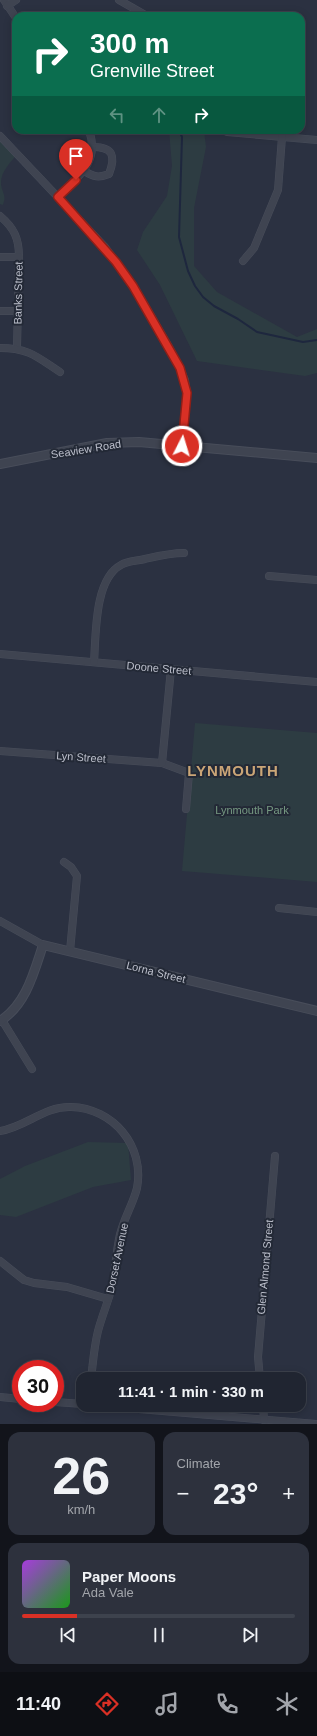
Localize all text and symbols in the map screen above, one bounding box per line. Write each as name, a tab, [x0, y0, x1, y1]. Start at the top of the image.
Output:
icon: right	[24, 28, 76, 80]
text: 300 m	[90, 28, 169, 59]
text: Grenville Street	[90, 61, 214, 81]
icon: left	[106, 104, 128, 126]
icon: ahead	[148, 104, 170, 126]
icon: right	[190, 104, 212, 126]
pin	[59, 139, 93, 180]
icon: arrive	[65, 145, 87, 167]
street label: Banks Street	[11, 261, 25, 325]
position arrow	[161, 425, 203, 467]
street label: Seaview Road	[50, 438, 122, 460]
street label: Doone Street	[126, 659, 192, 677]
street label: Lyn Street	[56, 749, 106, 765]
district label: LYNMOUTH	[187, 762, 279, 779]
park label: Lynmouth Park	[215, 804, 289, 816]
street label: Lorna Street	[125, 959, 187, 985]
street label: Glen Almond Street	[255, 1219, 275, 1315]
street label: Dorset Avenue	[104, 1222, 130, 1294]
speed limit sign: 30	[12, 1360, 64, 1412]
text: 11:41 · 1 min · 330 m	[118, 1383, 264, 1400]
text: 26	[52, 1447, 110, 1505]
text: Climate	[177, 1456, 221, 1471]
text: 23°	[213, 1477, 258, 1510]
text: −	[177, 1481, 189, 1506]
text: +	[282, 1481, 295, 1506]
text: km/h	[67, 1502, 95, 1517]
text: Paper Moons	[82, 1568, 176, 1585]
text: Ada Vale	[82, 1585, 134, 1600]
icon: previous	[57, 1624, 79, 1646]
icon: pause	[148, 1624, 170, 1646]
icon: next	[239, 1624, 261, 1646]
icon: directions	[93, 1690, 121, 1718]
icon: music	[153, 1690, 181, 1718]
icon: phone	[213, 1690, 241, 1718]
icon: climate	[273, 1690, 301, 1718]
text: 11:40	[16, 1694, 61, 1714]

